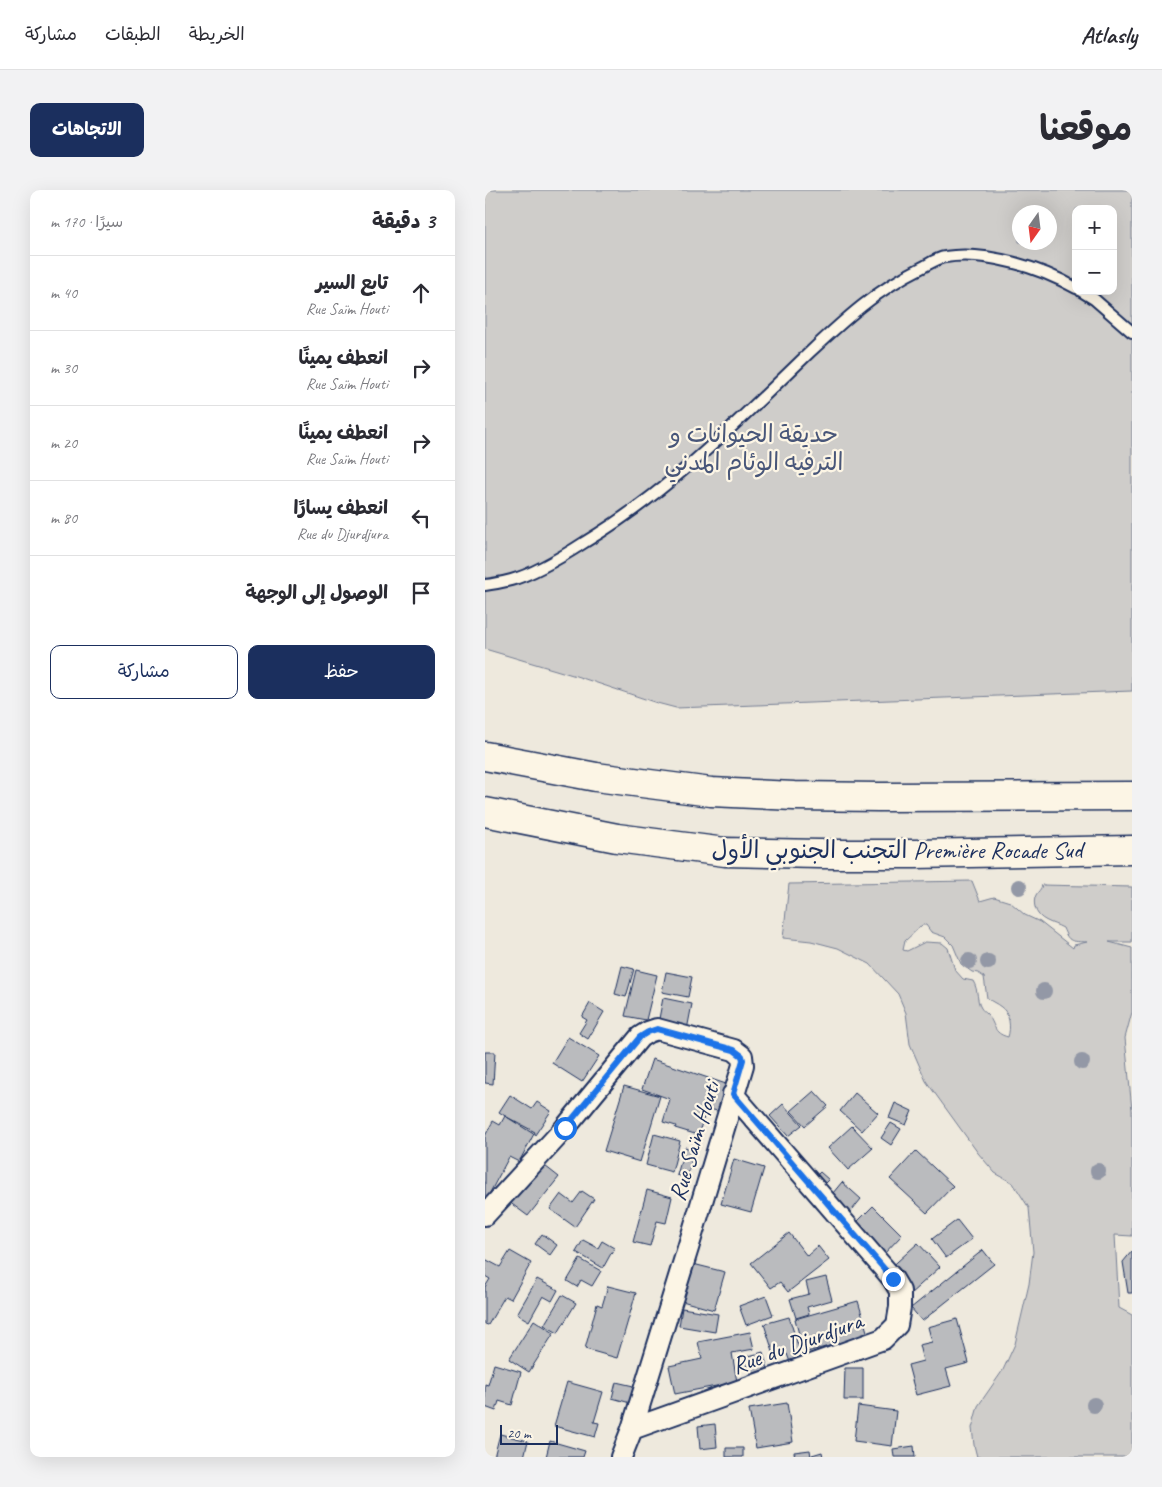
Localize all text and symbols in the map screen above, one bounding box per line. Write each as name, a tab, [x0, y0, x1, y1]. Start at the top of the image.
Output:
text: Atlasly	[1081, 20, 1137, 50]
text: مشاركة	[25, 23, 77, 45]
text: الطبقات	[105, 23, 161, 45]
text: الخريطة	[189, 23, 245, 45]
button: الاتجاهات	[30, 103, 144, 157]
text: موقعنا	[1039, 106, 1132, 151]
north arrow	[1012, 205, 1057, 250]
map controls	[1072, 205, 1117, 295]
button: +	[1072, 205, 1117, 250]
text: 3 دقيقة	[372, 208, 435, 234]
text: سيرًا · 170 m	[50, 212, 123, 232]
button: −	[1072, 250, 1117, 295]
text: تابع السير	[316, 271, 388, 295]
icon: ahead	[407, 279, 435, 307]
text: 40 m	[50, 283, 77, 303]
text: Rue Saïm Houti	[306, 299, 388, 319]
text: انعطف يمينًا	[299, 346, 388, 370]
icon: right	[407, 354, 435, 382]
text: 30 m	[50, 358, 77, 378]
text: Rue Saïm Houti	[306, 374, 388, 394]
park label: حديقة الحيوانات و الترفيه الوئام المدني	[665, 419, 844, 483]
text: انعطف يمينًا	[299, 421, 388, 445]
icon: right	[407, 429, 435, 457]
text: 20 m	[50, 433, 77, 453]
text: Rue Saïm Houti	[306, 449, 388, 469]
text: انعطف يسارًا	[294, 496, 388, 520]
icon: left	[407, 504, 435, 532]
text: 80 m	[50, 508, 77, 528]
text: Rue du Djurdjura	[297, 524, 388, 544]
icon: arrive	[407, 579, 435, 607]
text: الوصول إلى الوجهة	[245, 581, 388, 605]
button: مشاركة	[50, 645, 238, 699]
button: حفظ	[248, 645, 435, 699]
street label: التجنب الجنوبي الأول Première Rocade Sud	[712, 833, 1086, 871]
street label: Rue Saïm Houti	[662, 1074, 727, 1204]
route start	[554, 1117, 577, 1140]
route end	[882, 1268, 905, 1291]
street label: Rue du Djurdjura	[728, 1305, 868, 1380]
scale bar	[500, 1422, 557, 1445]
text: 20 m	[507, 1425, 531, 1442]

